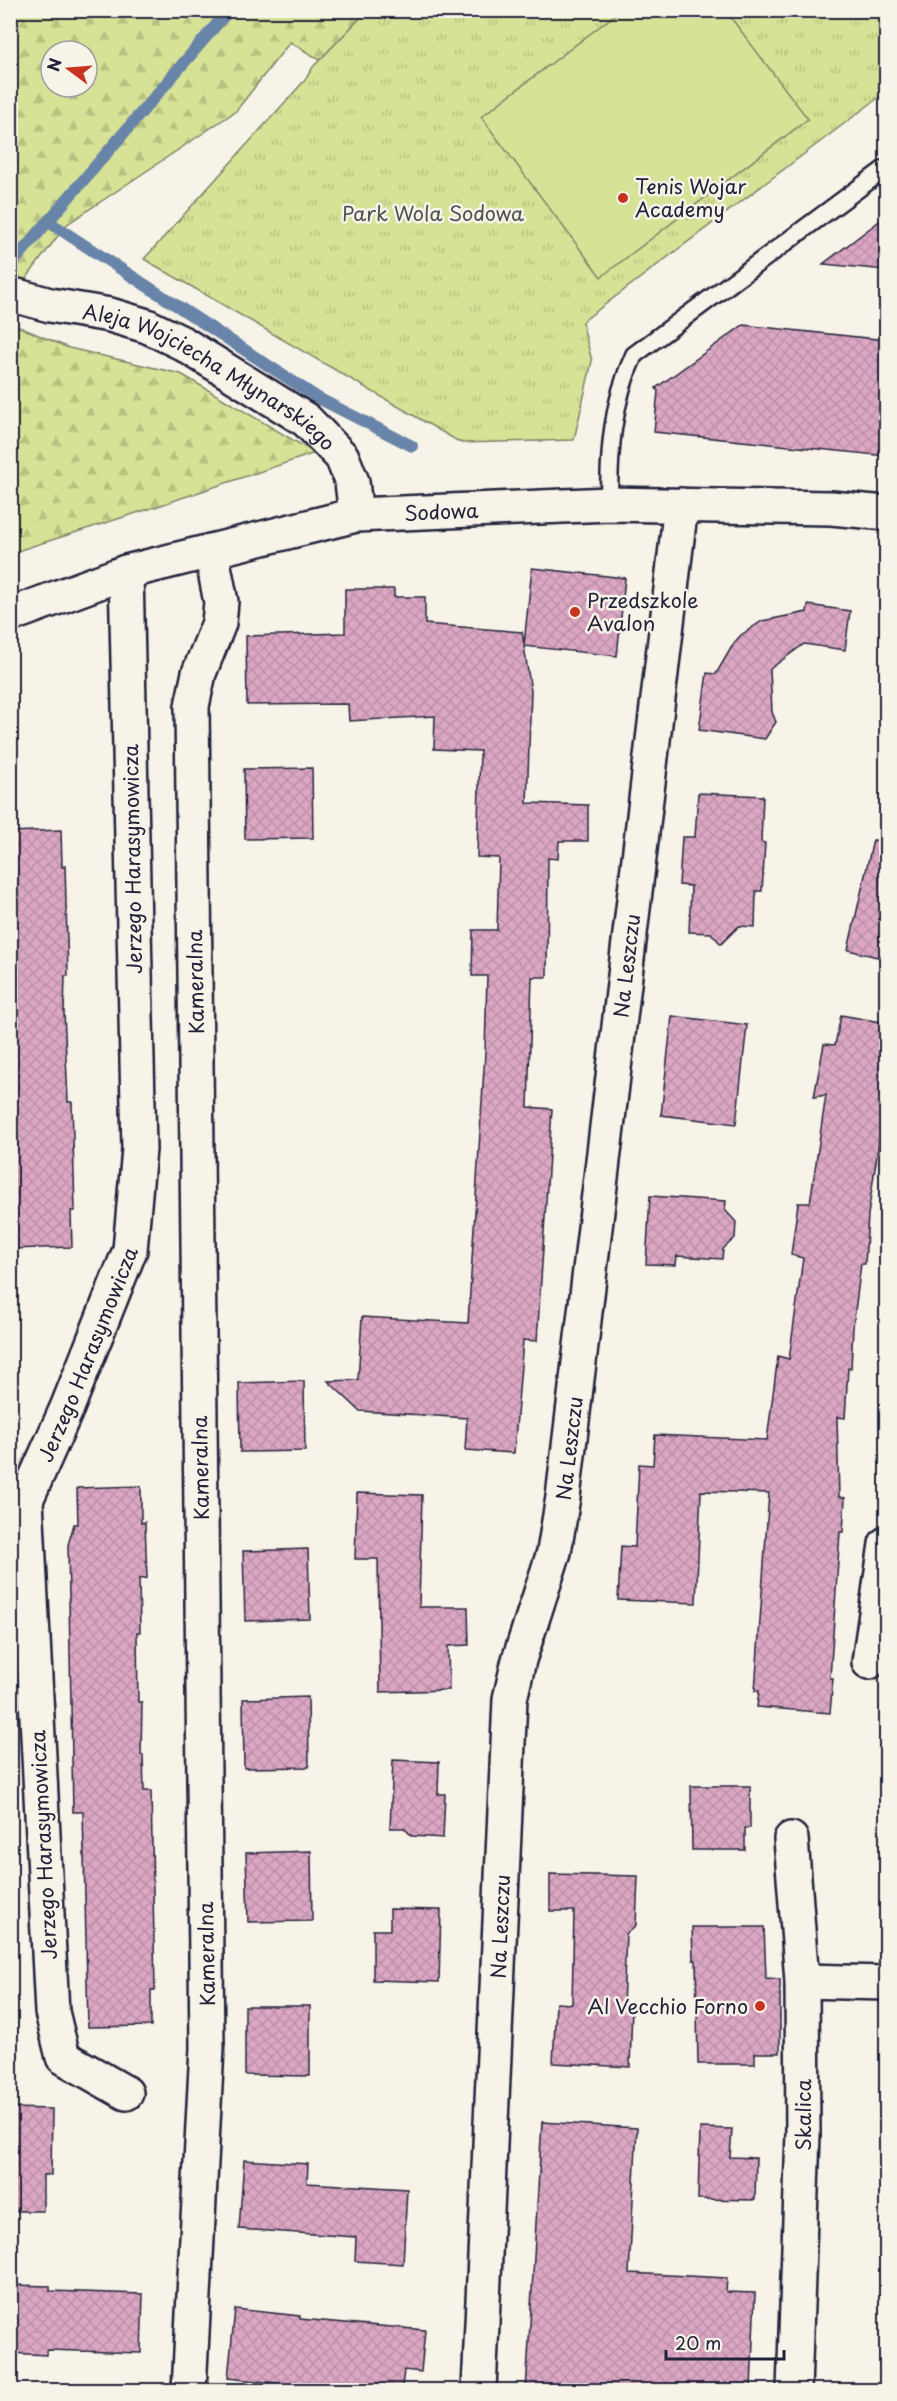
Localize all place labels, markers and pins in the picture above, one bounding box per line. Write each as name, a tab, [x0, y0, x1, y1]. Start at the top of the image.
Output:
place label: Tenis Wojar Academy	[635, 171, 746, 224]
marker: Tenis Wojar Academy	[616, 191, 630, 205]
place label: Przedszkole Avalon	[587, 585, 698, 638]
marker: Przedszkole Avalon	[568, 605, 582, 619]
place label: Al Vecchio Forno	[588, 1991, 748, 2021]
marker: Al Vecchio Forno	[753, 1999, 767, 2013]

